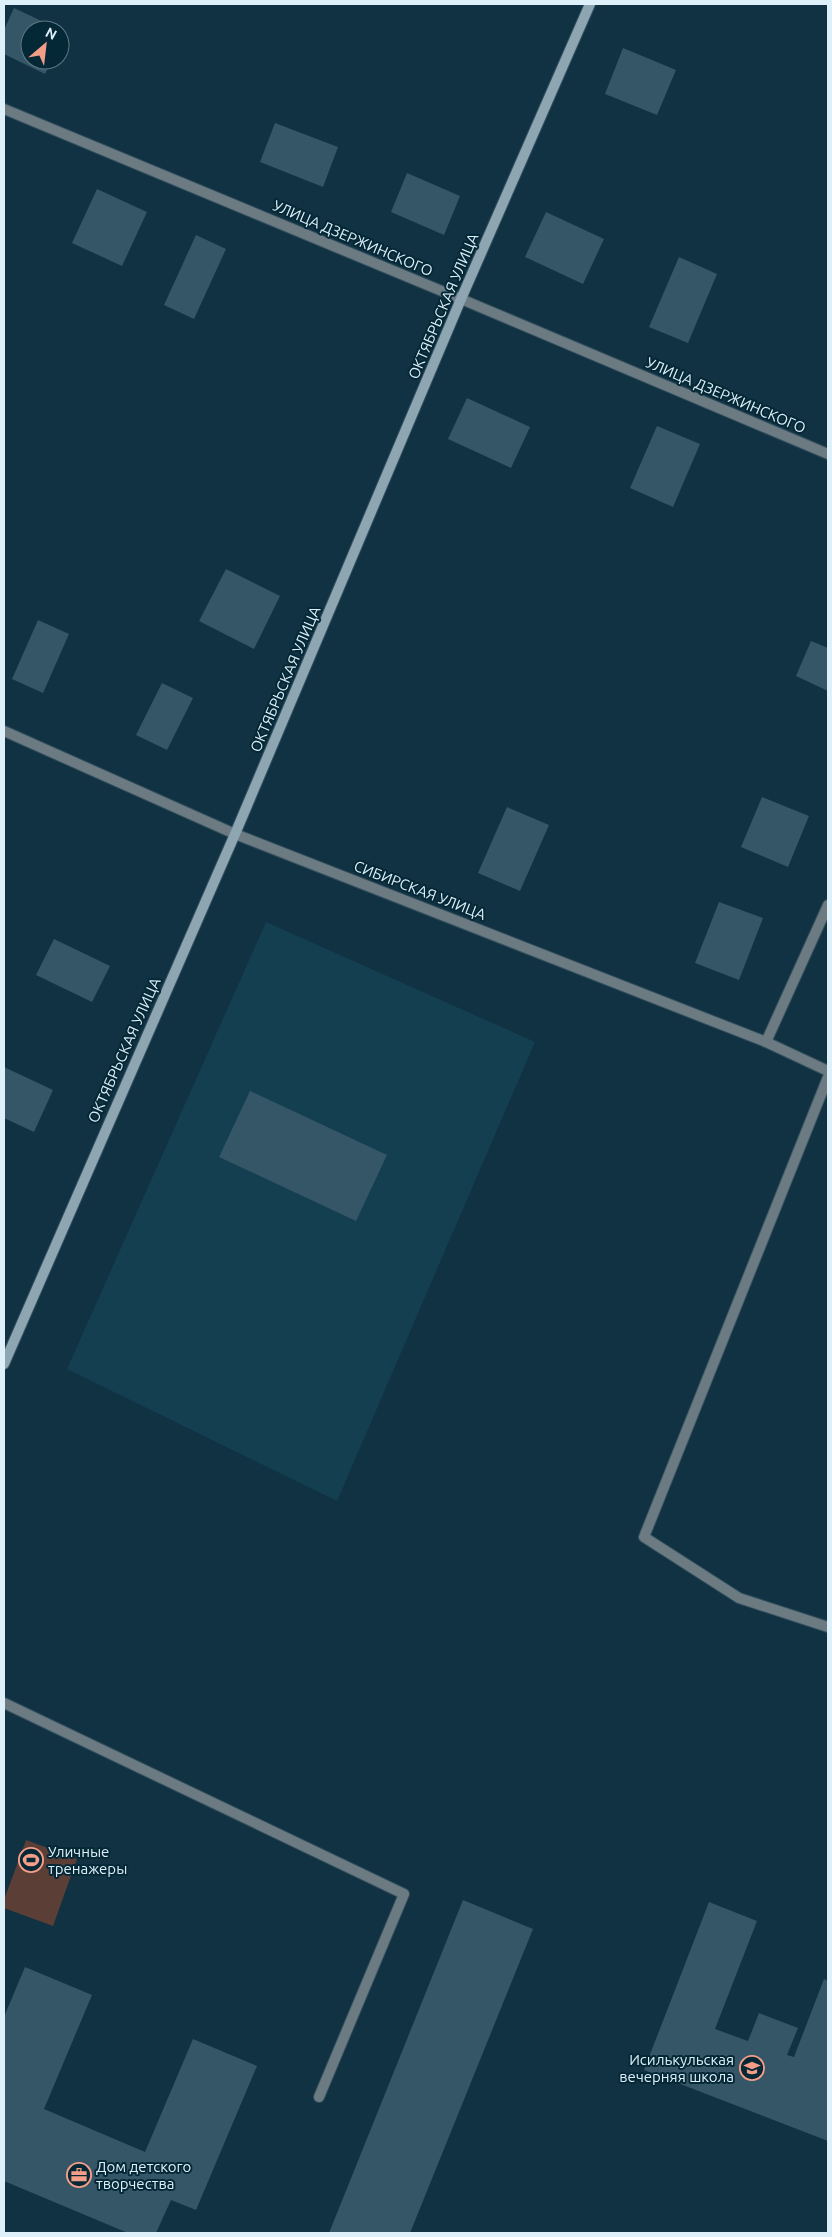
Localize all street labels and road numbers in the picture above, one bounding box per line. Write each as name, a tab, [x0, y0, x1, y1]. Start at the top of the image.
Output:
street label: УЛИЦА ДЗЕРЖИНСКОГО	[271, 197, 435, 279]
street label: ОКТЯБРЬСКАЯ УЛИЦА	[405, 230, 482, 382]
street label: УЛИЦА ДЗЕРЖИНСКОГО	[644, 354, 808, 436]
street label: ОКТЯБРЬСКАЯ УЛИЦА	[247, 603, 324, 755]
street label: СИБИРСКАЯ УЛИЦА	[352, 857, 489, 923]
street label: ОКТЯБРЬСКАЯ УЛИЦА	[84, 975, 164, 1125]

